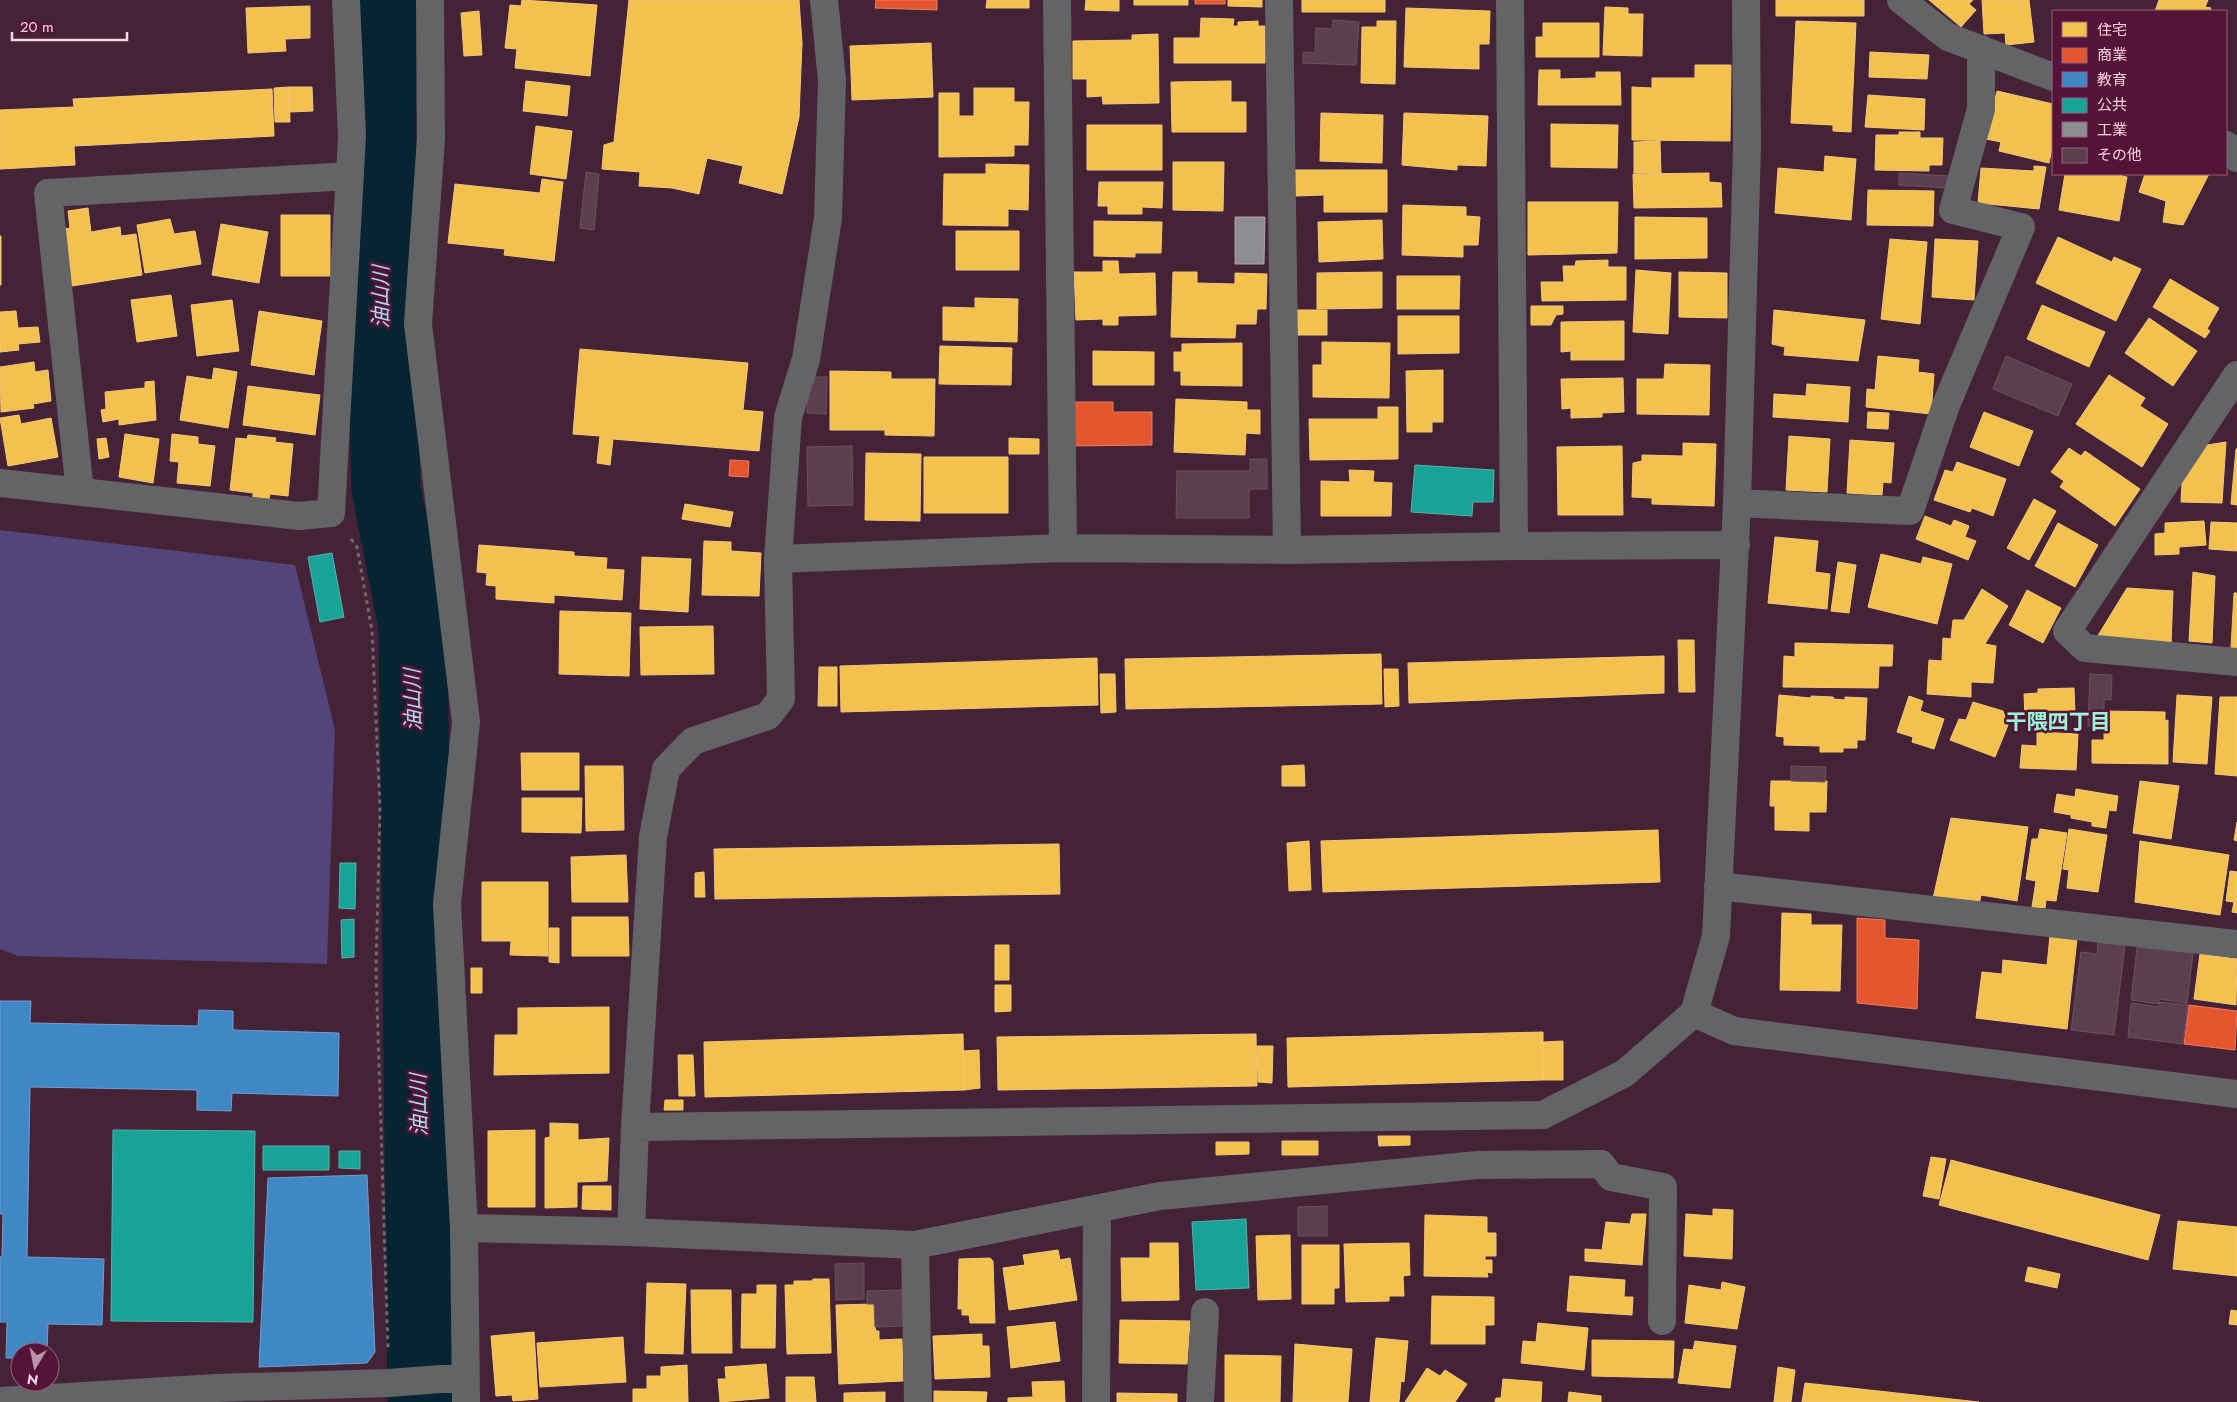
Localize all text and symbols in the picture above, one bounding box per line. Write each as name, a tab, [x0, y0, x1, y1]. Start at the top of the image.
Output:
scale bar	[12, 10, 128, 42]
legend	[2052, 10, 2227, 175]
text: 20 m	[20, 16, 54, 38]
text: 住宅	[2097, 19, 2127, 41]
text: 商業	[2097, 44, 2127, 66]
text: 教育	[2097, 69, 2127, 91]
text: 公共	[2097, 94, 2127, 116]
text: 工業	[2097, 119, 2127, 141]
text: その他	[2097, 144, 2142, 166]
water label: 油山川	[366, 264, 396, 329]
water label: 油山川	[397, 666, 429, 732]
district label: 干隈四丁目	[2006, 707, 2111, 737]
water label: 油山川	[403, 1071, 435, 1137]
north arrow	[10, 1342, 60, 1392]
text: N	[26, 1369, 40, 1391]

